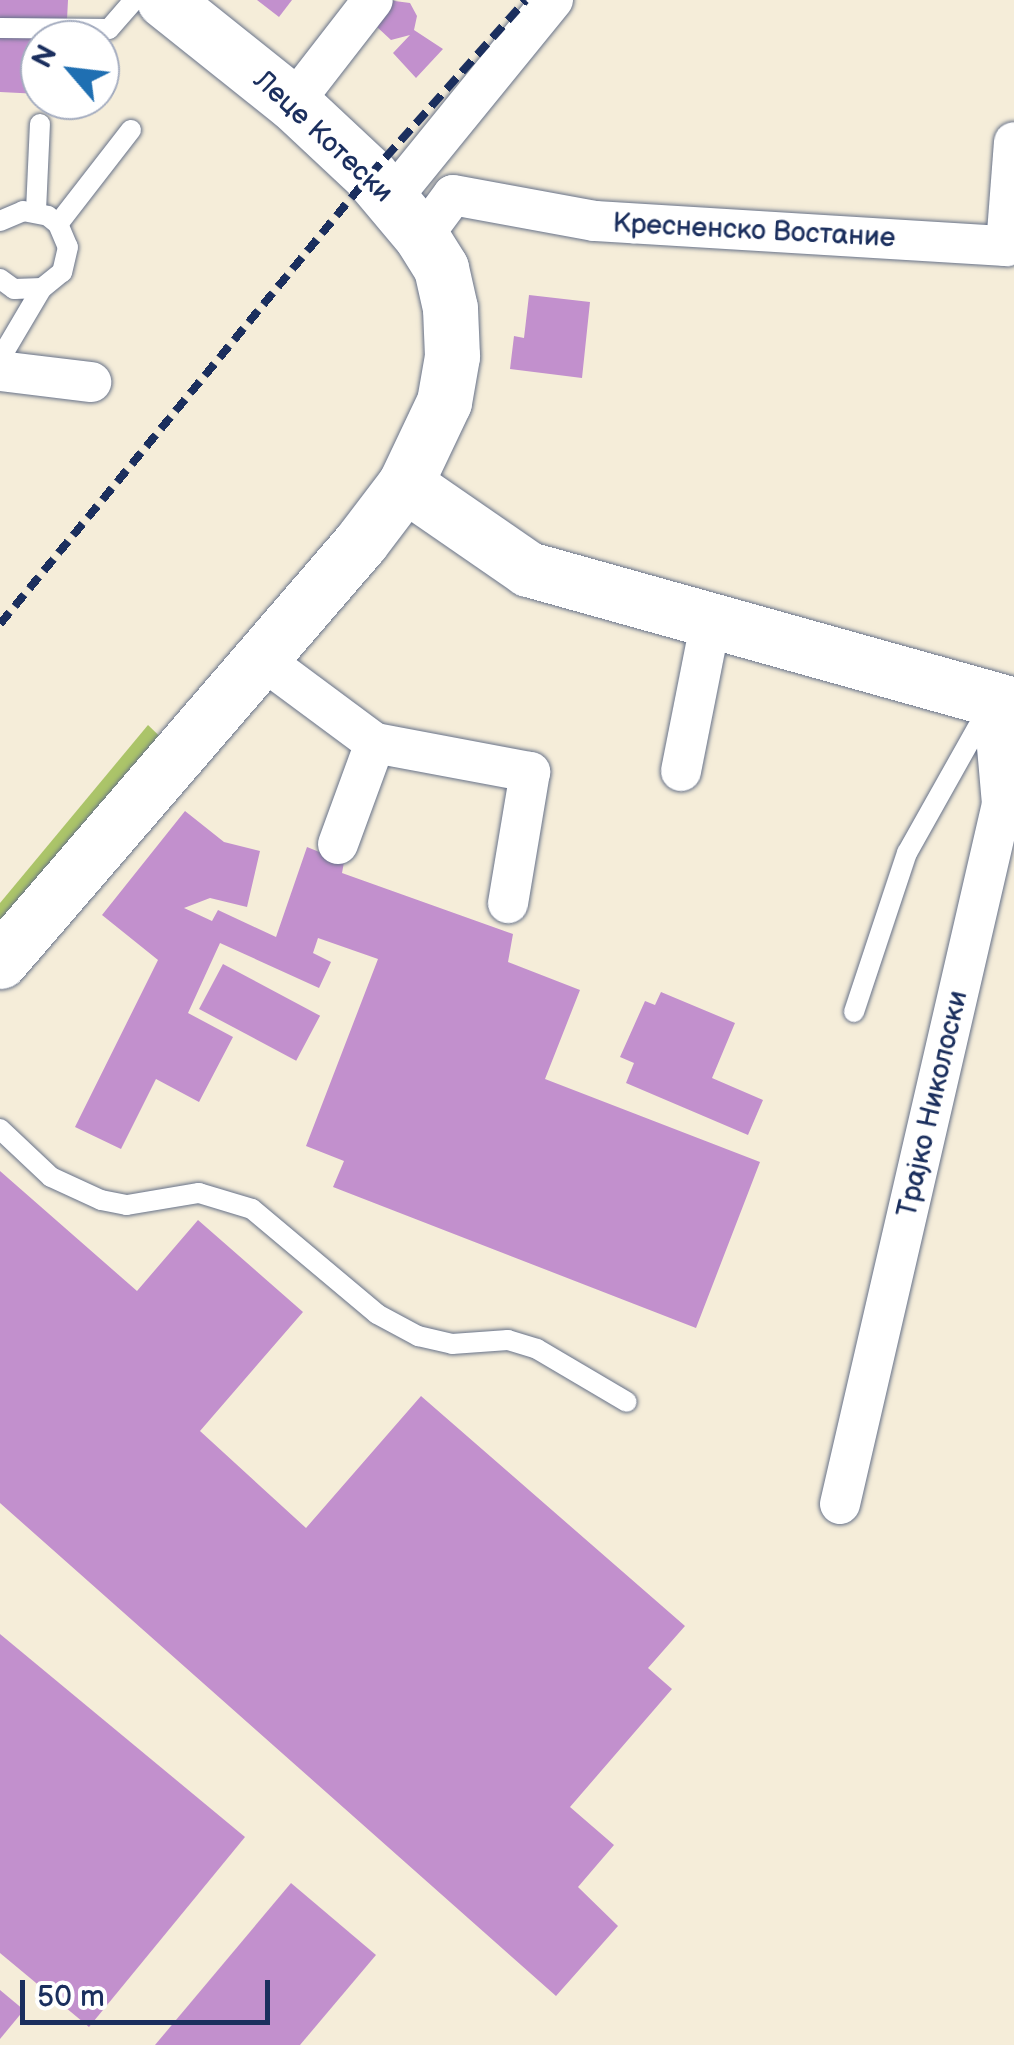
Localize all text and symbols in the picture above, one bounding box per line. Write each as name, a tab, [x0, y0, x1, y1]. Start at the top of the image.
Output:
north arrow	[20, 20, 120, 120]
text: N	[25, 40, 64, 74]
street label: Леце Котески	[246, 64, 400, 210]
street label: Кресненско Востание	[612, 207, 896, 255]
street label: Трајко Николоски	[891, 987, 975, 1221]
scale bar	[25, 1960, 275, 2022]
text: 50 m	[37, 1979, 105, 2015]

